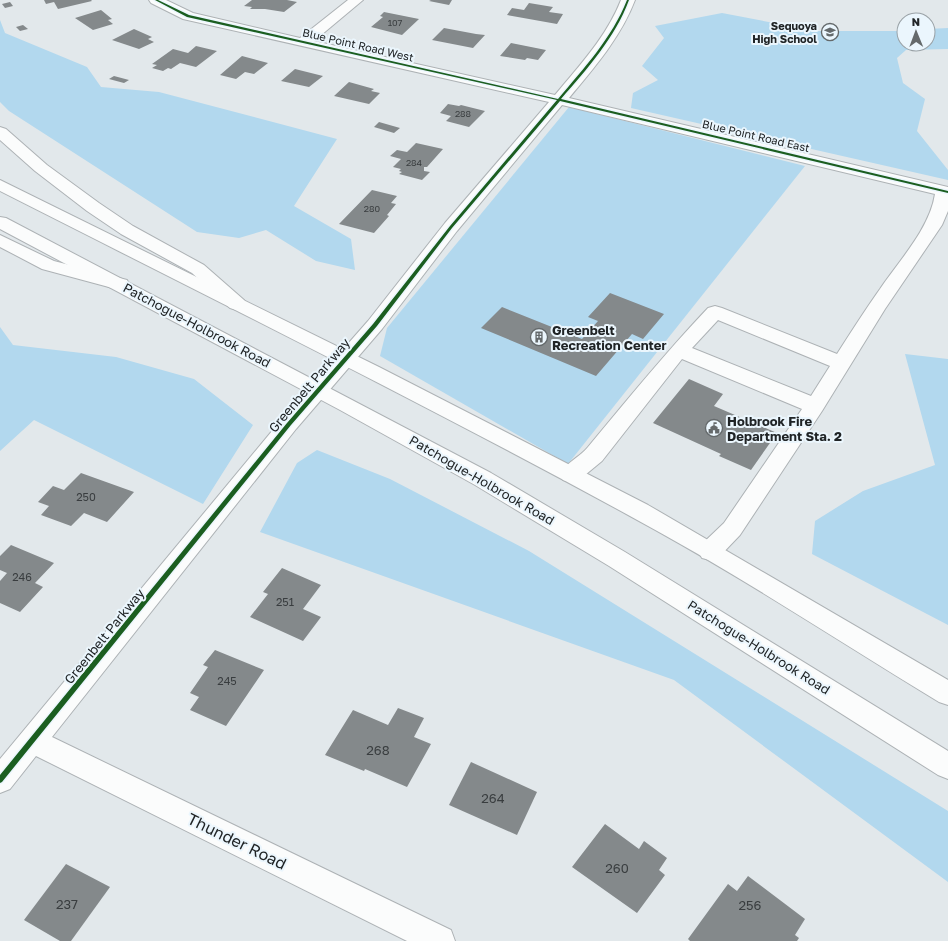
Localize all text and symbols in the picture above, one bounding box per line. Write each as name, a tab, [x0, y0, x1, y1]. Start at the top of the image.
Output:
north arrow	[896, 12, 936, 52]
text: N	[912, 15, 920, 28]
house number: 107	[388, 17, 403, 28]
place label: Sequoya High School	[752, 19, 817, 45]
school or university icon: Sequoya High School	[820, 22, 840, 42]
street label: Blue Point Road West	[301, 25, 415, 64]
house number: 288	[455, 108, 471, 119]
street label: Blue Point Road East	[701, 117, 811, 154]
house number: 284	[406, 157, 423, 168]
house number: 280	[364, 203, 381, 214]
street label: Patchogue-Holbrook Road	[120, 279, 274, 371]
place label: Greenbelt Recreation Center	[552, 322, 666, 353]
building icon: Greenbelt Recreation Center	[529, 327, 549, 347]
street label: Greenbelt Parkway	[265, 334, 354, 435]
place label: Holbrook Fire Department Sta. 2	[727, 413, 842, 444]
public building icon: Holbrook Fire Department Sta. 2	[704, 418, 724, 438]
street label: Patchogue-Holbrook Road	[407, 432, 557, 528]
house number: 250	[76, 490, 96, 503]
house number: 246	[12, 570, 32, 583]
street label: Greenbelt Parkway	[61, 585, 148, 687]
house number: 251	[276, 595, 294, 608]
street label: Patchogue-Holbrook Road	[685, 597, 833, 697]
house number: 245	[217, 674, 237, 687]
house number: 268	[366, 742, 390, 758]
house number: 264	[481, 790, 505, 806]
street label: Thunder Road	[184, 808, 290, 874]
house number: 260	[605, 860, 629, 876]
house number: 237	[56, 896, 78, 912]
house number: 256	[739, 897, 762, 913]

